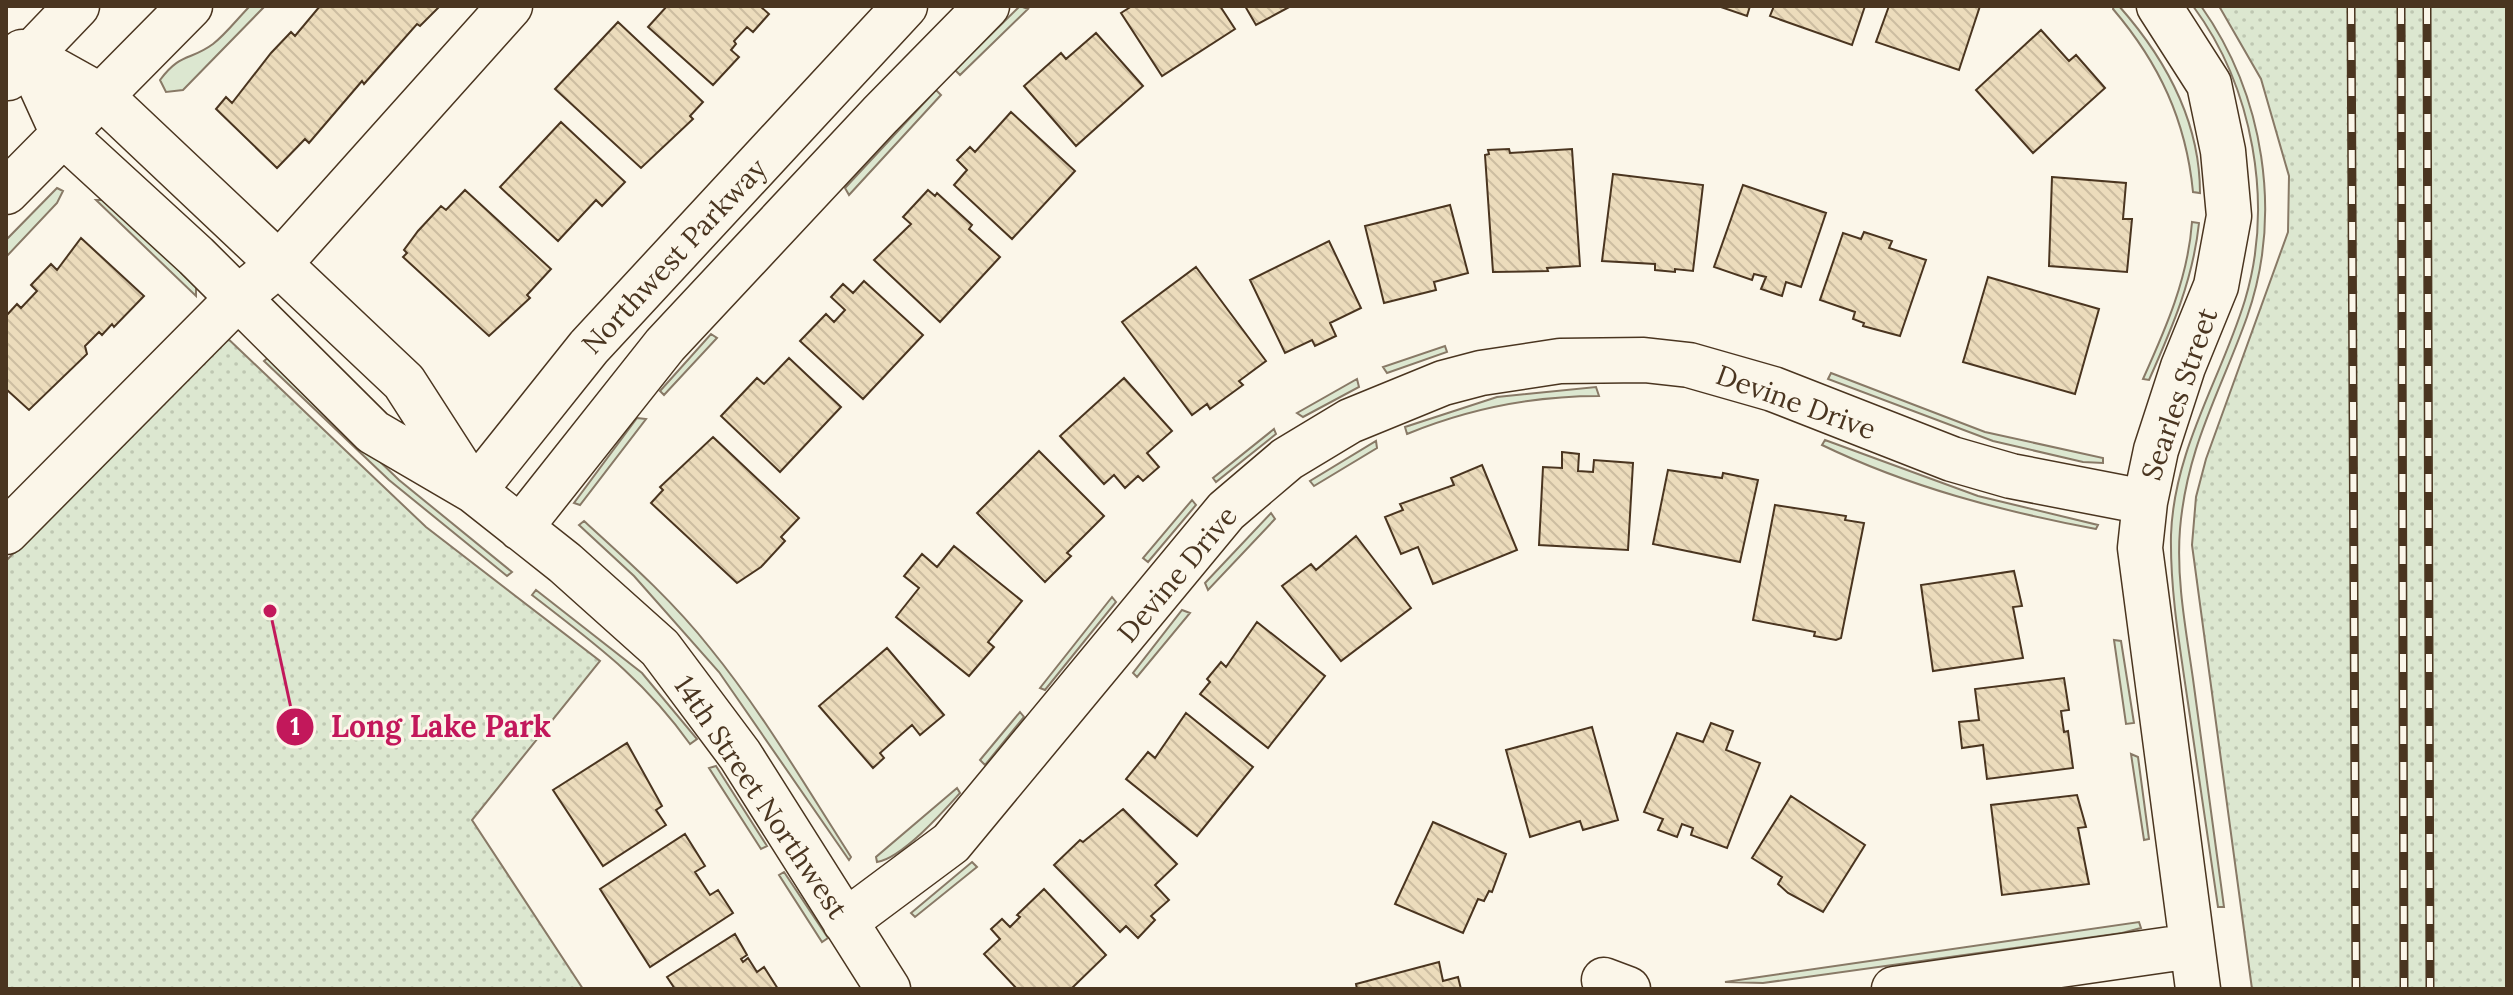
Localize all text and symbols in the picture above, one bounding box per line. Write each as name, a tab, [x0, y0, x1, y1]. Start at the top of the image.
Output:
street label: Northwest Parkway	[574, 150, 774, 362]
street label: Searles Street	[2133, 303, 2225, 485]
street label: Devine Drive	[1711, 356, 1881, 448]
street label: Devine Drive	[1109, 498, 1245, 650]
street label: 14th Street Northwest	[666, 669, 856, 925]
callout: Long Lake Park	[275, 700, 567, 754]
text: Long Lake Park	[331, 707, 551, 746]
text: 1	[290, 711, 300, 742]

